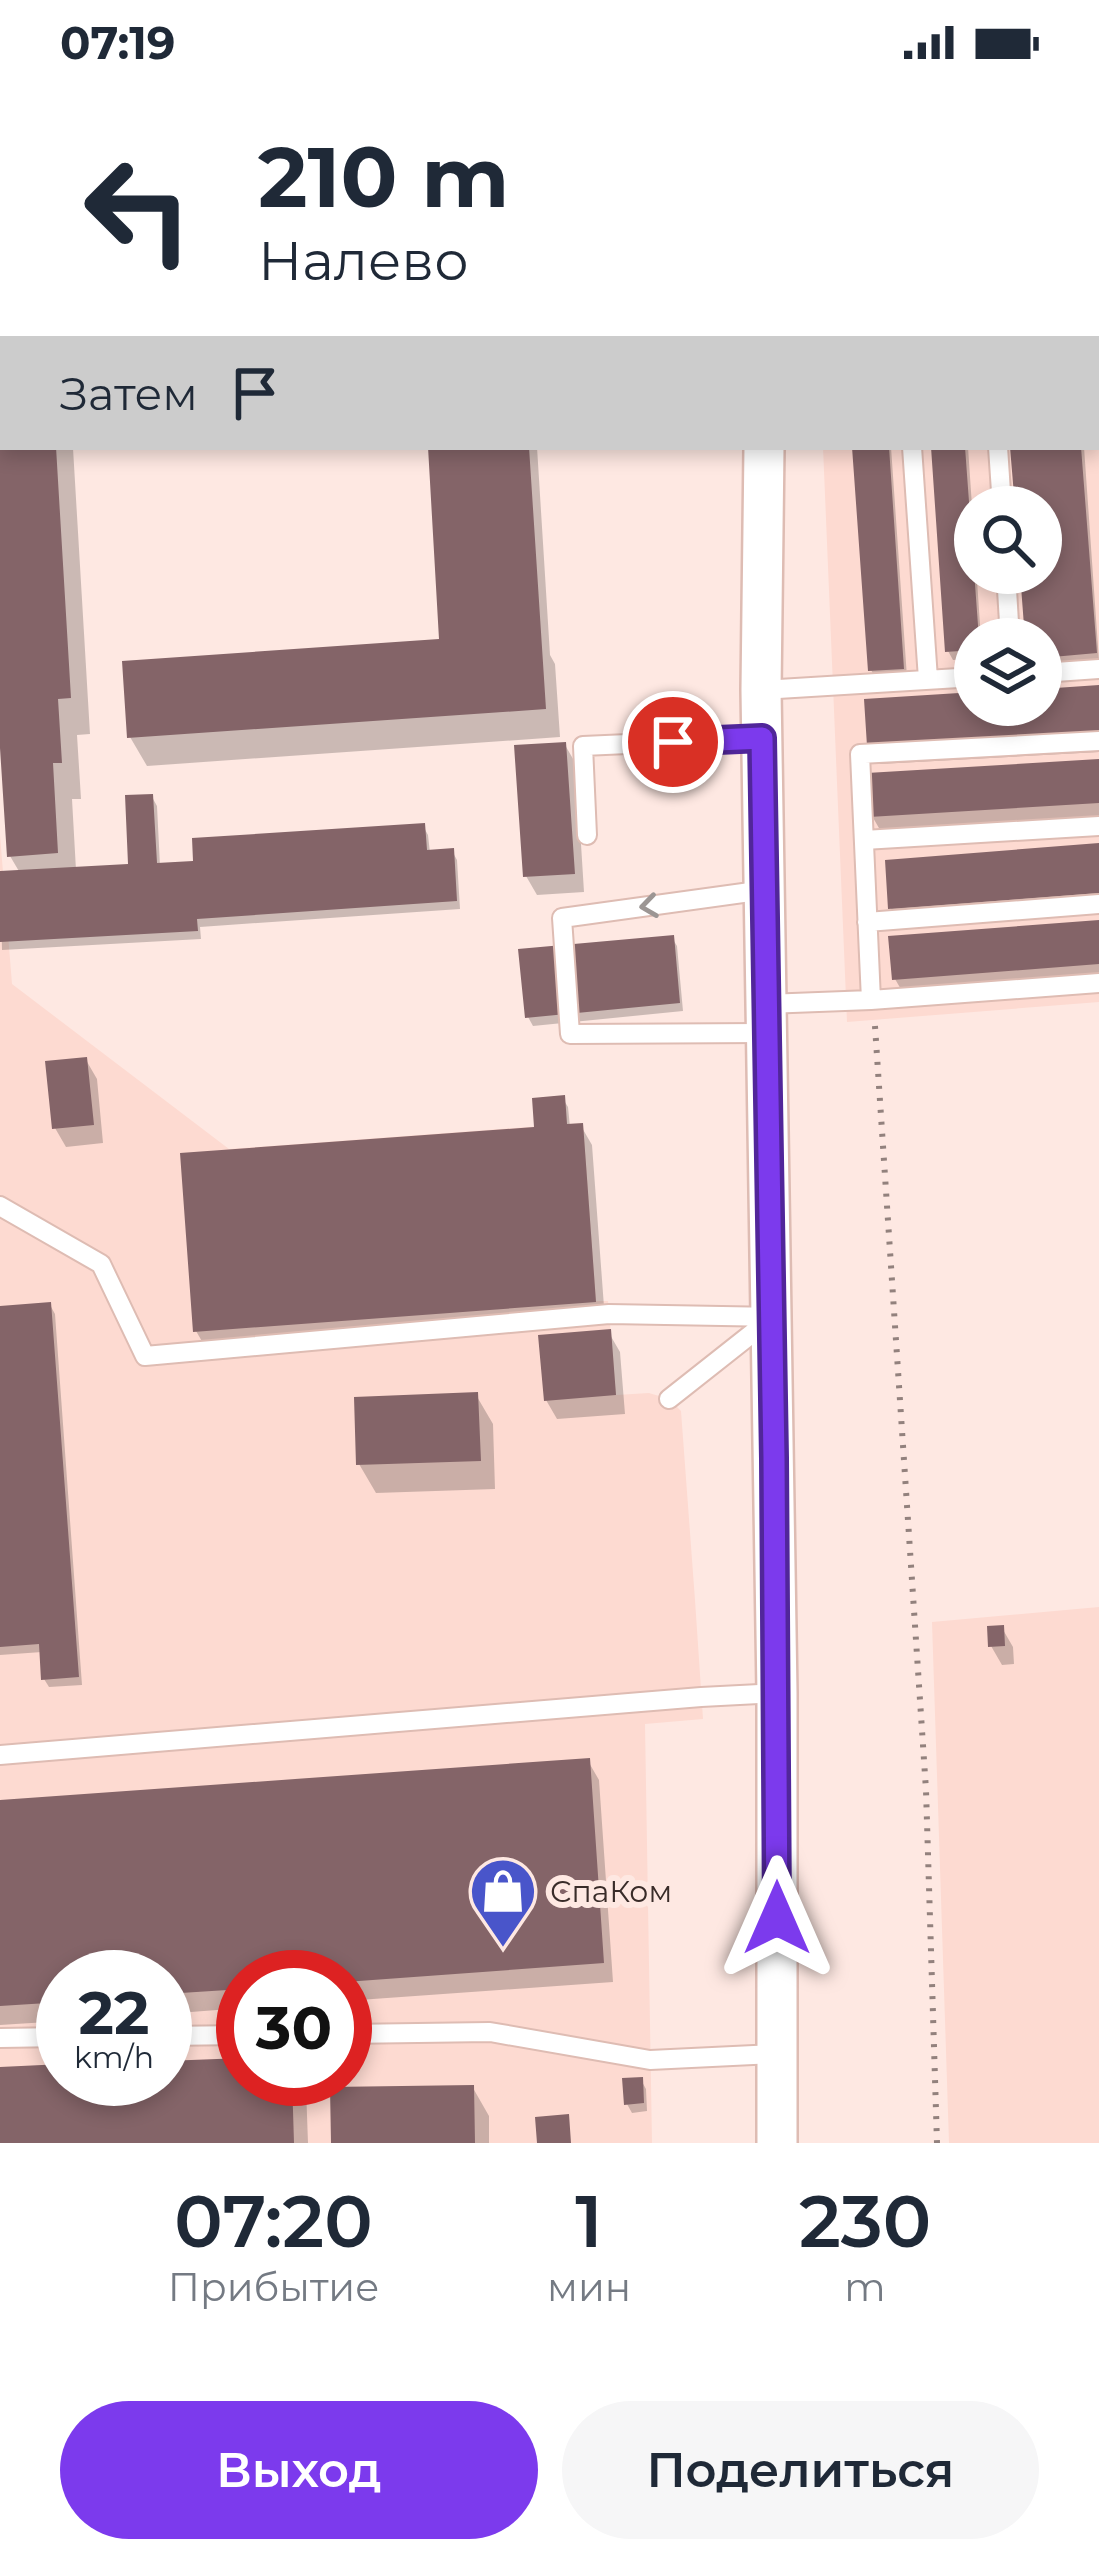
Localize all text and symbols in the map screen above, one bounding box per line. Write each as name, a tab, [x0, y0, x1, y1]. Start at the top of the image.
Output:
text: 07:19	[60, 15, 176, 70]
text: 210 m	[258, 126, 509, 228]
icon: left	[60, 132, 216, 288]
text: Налево	[258, 228, 469, 294]
icon: arrive	[222, 360, 288, 426]
text: Затем	[60, 366, 198, 421]
map controls	[954, 486, 1062, 726]
button: search	[954, 486, 1062, 594]
button: layers	[954, 618, 1062, 726]
pin	[622, 691, 724, 793]
icon: arrive	[640, 709, 706, 775]
one-way arrow	[639, 892, 659, 918]
position arrow	[714, 1855, 840, 1981]
shop icon: СпаКом	[468, 1856, 538, 1950]
place label: СпаКом	[550, 1873, 672, 1910]
speed limit sign: 30	[216, 1950, 372, 2106]
text: 22	[79, 1976, 149, 2049]
text: km/h	[74, 2039, 154, 2076]
text: 07:20	[174, 2177, 373, 2265]
text: 1	[575, 2177, 603, 2265]
text: 230	[799, 2177, 931, 2265]
text: Прибытие	[168, 2263, 379, 2311]
text: мин	[547, 2263, 631, 2311]
text: m	[844, 2263, 886, 2311]
button: Выход	[60, 2401, 538, 2539]
button: Поделиться	[562, 2401, 1039, 2539]

